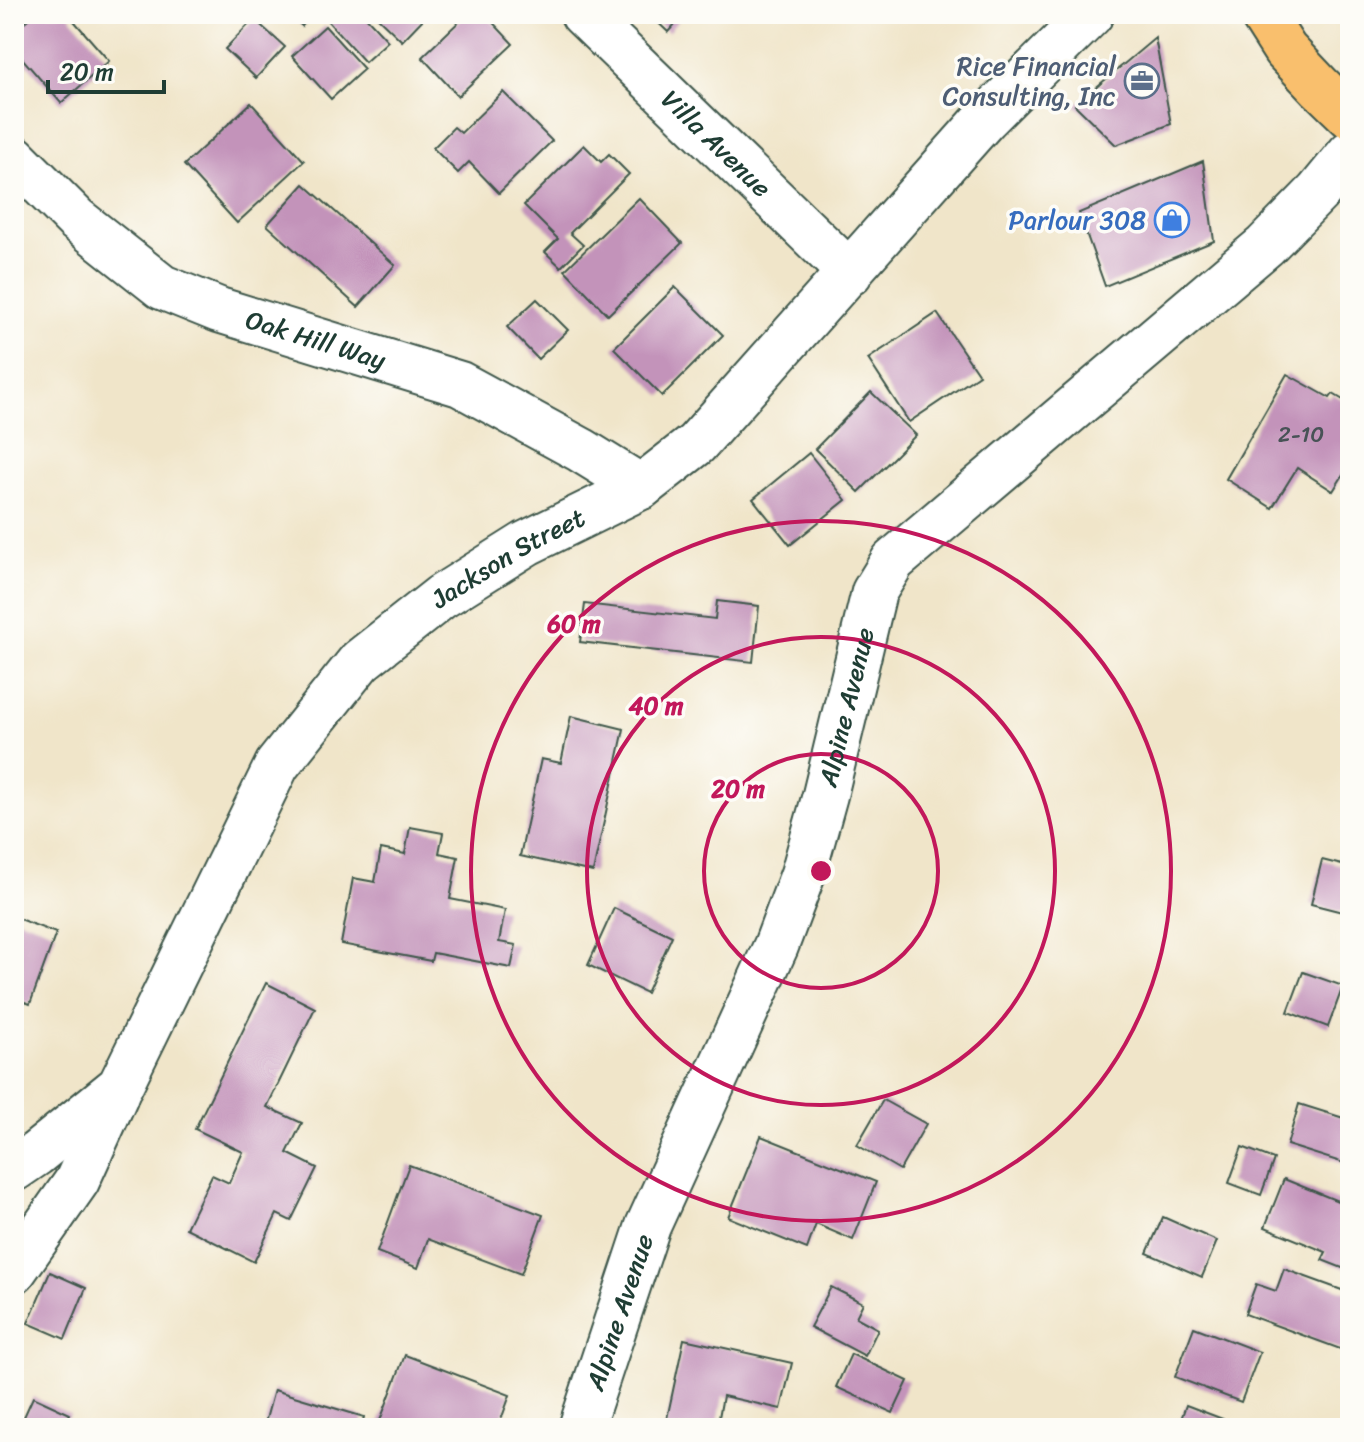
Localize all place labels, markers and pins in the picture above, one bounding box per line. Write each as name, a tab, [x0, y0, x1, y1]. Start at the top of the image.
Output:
place label: Rice Financial Consulting, Inc	[943, 43, 1117, 119]
office icon: Rice Financial Consulting, Inc	[1123, 62, 1161, 100]
place label: Parlour 308	[1008, 197, 1146, 243]
shop icon: Parlour 308	[1153, 201, 1191, 239]
centre of rings	[807, 857, 835, 885]

